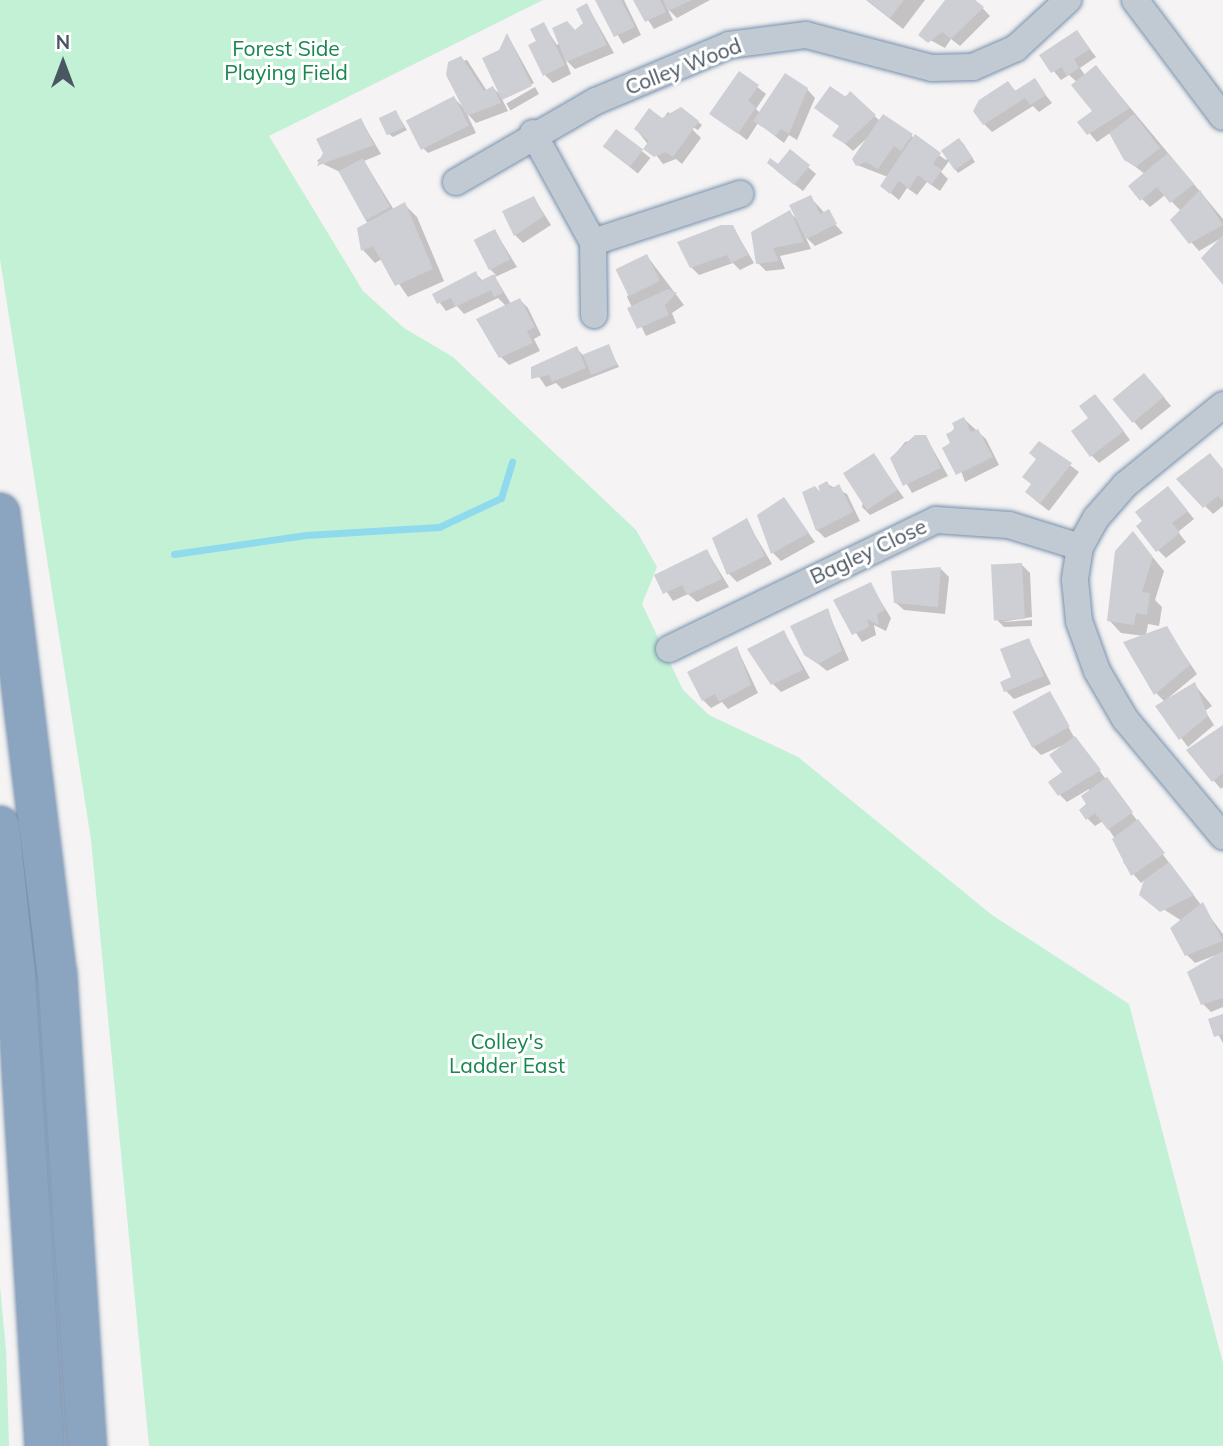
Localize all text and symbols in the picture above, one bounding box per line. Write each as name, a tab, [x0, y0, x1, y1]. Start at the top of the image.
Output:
north arrow	[28, 28, 98, 98]
text: N	[56, 30, 70, 54]
street label: Colley Wood	[621, 32, 745, 100]
park label: Forest Side Playing Field	[224, 35, 348, 85]
street label: Bagley Close	[806, 513, 930, 589]
park label: Colley's Ladder East	[449, 1028, 565, 1078]

